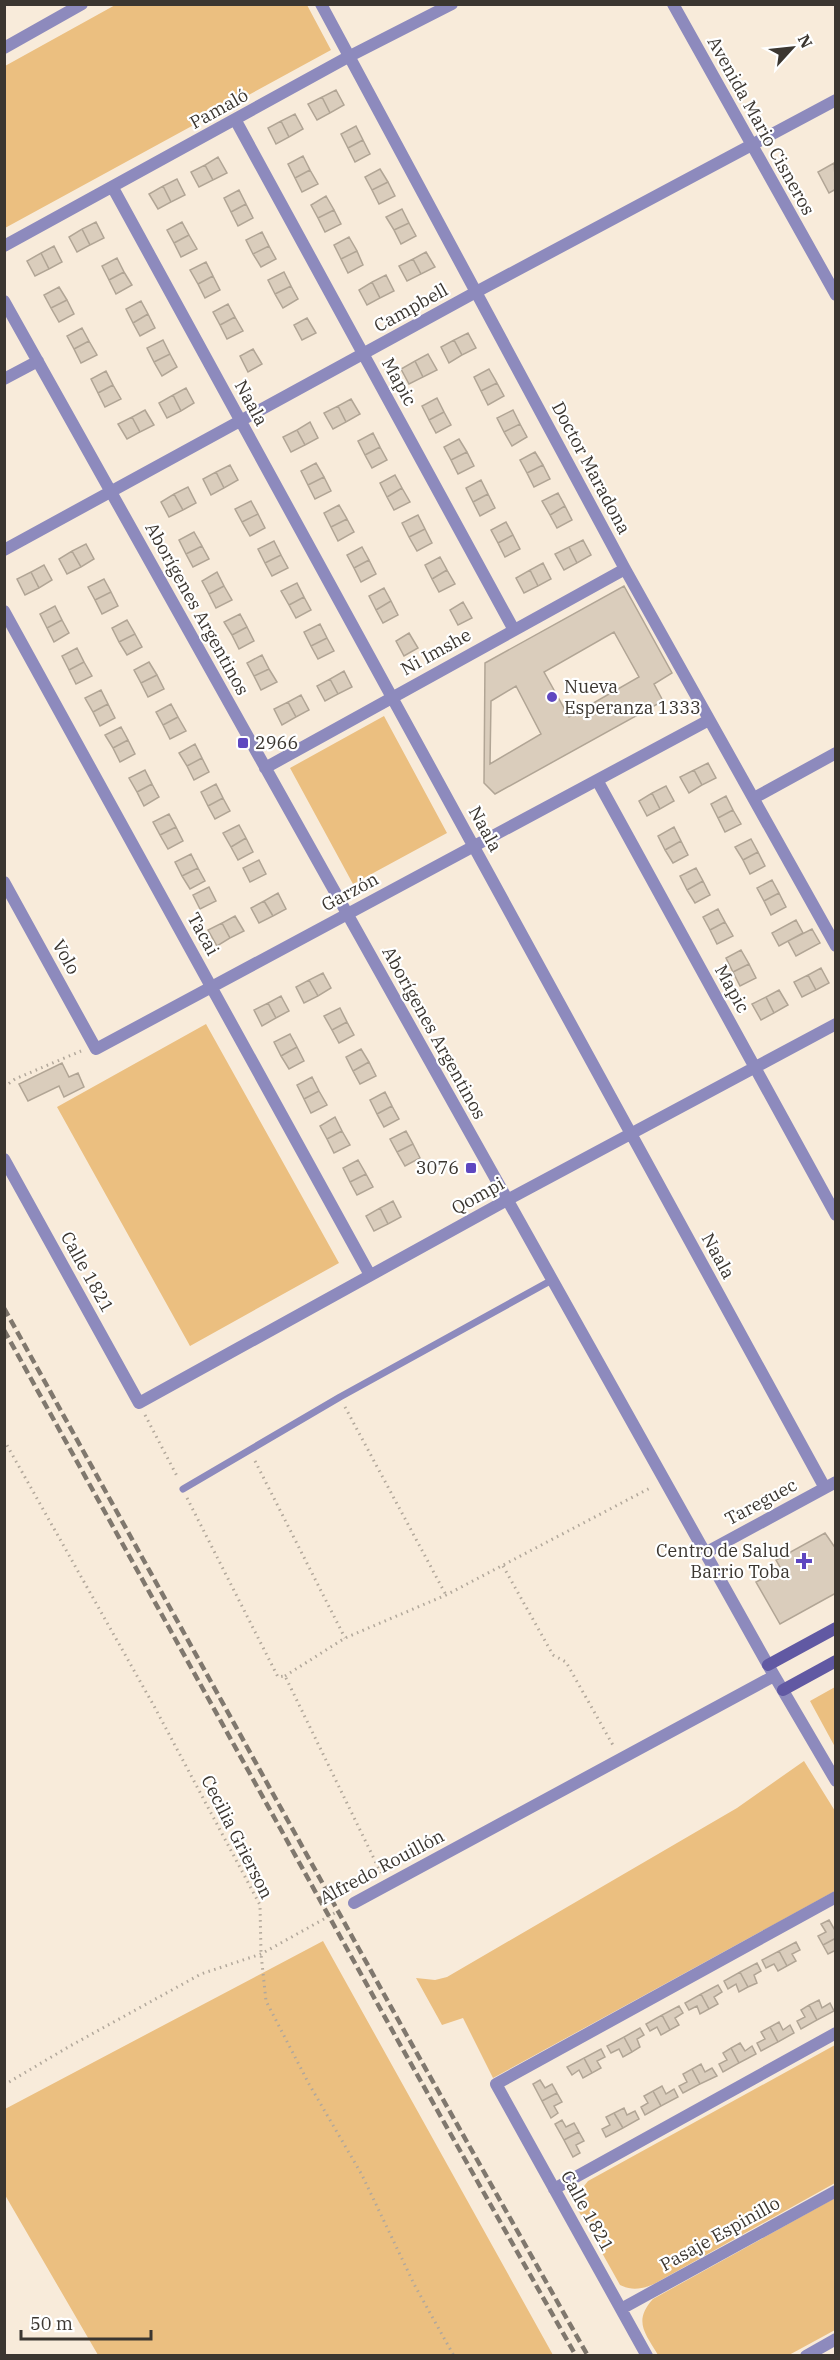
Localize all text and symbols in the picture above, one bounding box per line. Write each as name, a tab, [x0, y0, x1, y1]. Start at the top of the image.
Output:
north arrow	[762, 18, 822, 78]
text: N	[794, 31, 817, 51]
street label: Avenida Mario Cisneros	[703, 32, 820, 219]
street label: Pamaló	[185, 83, 252, 134]
street label: Campbell	[370, 278, 452, 337]
street label: Mapic	[377, 354, 422, 410]
street label: Naala	[230, 376, 273, 430]
street label: Doctor Maradona	[547, 398, 636, 538]
street label: Aborígenes Argentinos	[140, 518, 255, 699]
street label: Ni Imshe	[397, 623, 475, 680]
place label: Nueva Esperanza 1333	[564, 675, 701, 719]
marker: Nueva Esperanza 1333	[545, 690, 559, 704]
place label: 2966	[255, 731, 298, 754]
marker: 2966	[236, 736, 250, 750]
street label: Naala	[464, 802, 507, 856]
street label: Garzón	[317, 867, 382, 916]
street label: Tacai	[182, 908, 225, 960]
street label: Volo	[47, 935, 85, 978]
street label: Aborígenes Argentinos	[377, 942, 492, 1123]
street label: Mapic	[710, 961, 755, 1017]
place label: 3076	[416, 1156, 459, 1179]
marker: 3076	[464, 1161, 478, 1175]
street label: Qompi	[447, 1172, 508, 1219]
street label: Calle 1821	[56, 1227, 119, 1316]
street label: Naala	[697, 1229, 740, 1283]
street label: Tareguec	[721, 1473, 801, 1530]
place label: Centro de Salud Barrio Toba	[656, 1539, 790, 1583]
marker: Centro de Salud Barrio Toba	[795, 1552, 813, 1570]
street label: Cecilia Grierson	[196, 1771, 279, 1903]
street label: Alfredo Rouillón	[315, 1824, 448, 1909]
street label: Calle 1821	[556, 2166, 619, 2255]
street label: Pasaje Espinillo	[656, 2191, 784, 2276]
scale bar	[21, 2303, 152, 2341]
text: 50 m	[30, 2312, 73, 2335]

